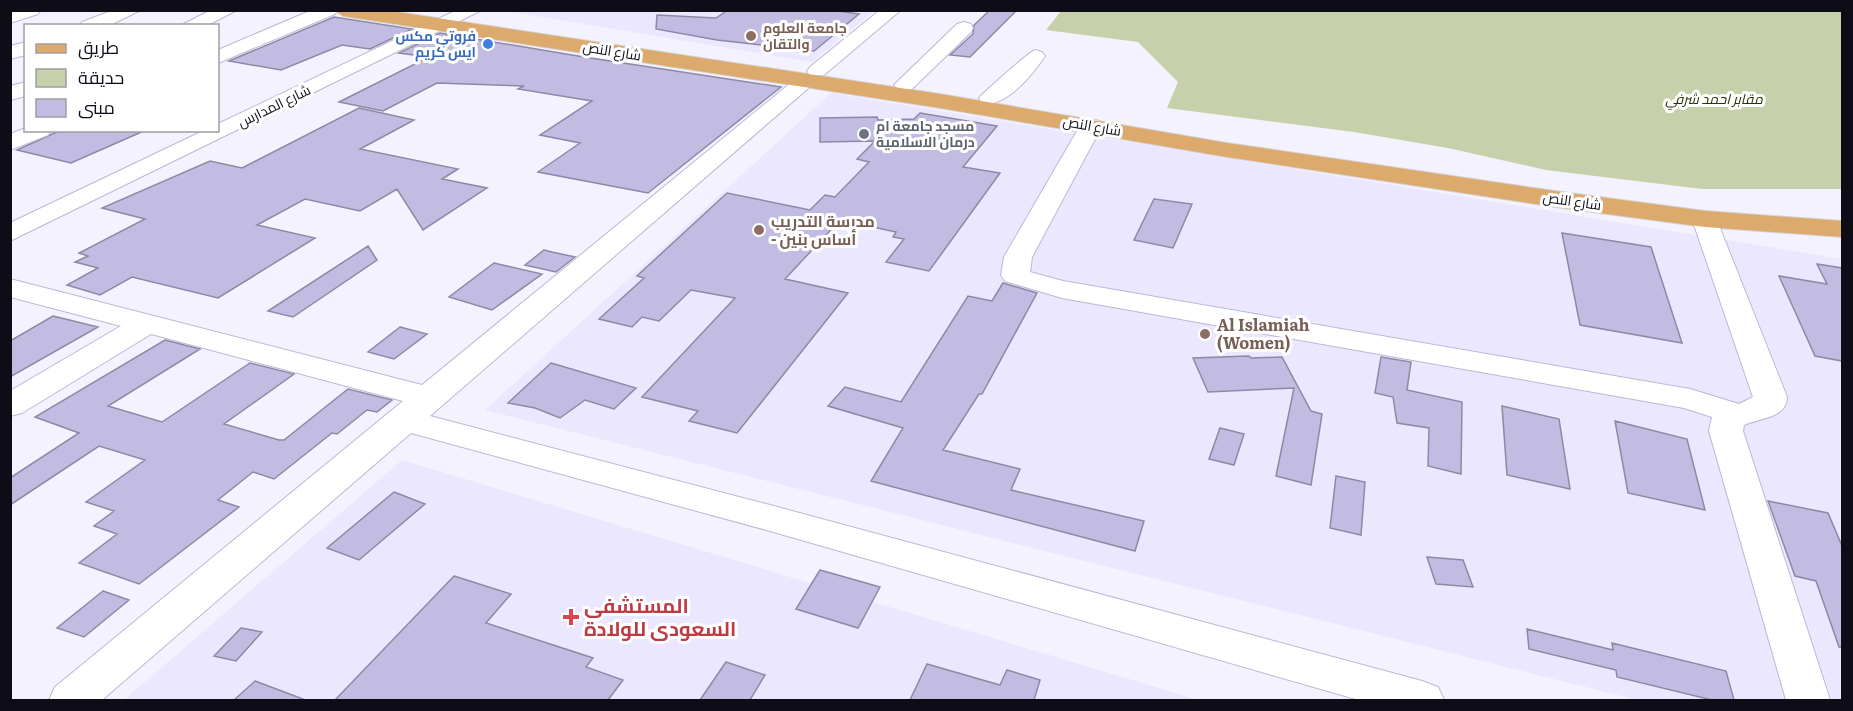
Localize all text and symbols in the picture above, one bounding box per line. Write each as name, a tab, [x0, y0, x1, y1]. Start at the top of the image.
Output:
place label: جامعة العلوم والتقان	[763, 17, 847, 53]
legend	[24, 24, 219, 132]
place label: فروتي مكس ايس كريم	[395, 25, 476, 62]
marker: جامعة العلوم والتقان	[744, 29, 758, 43]
text: طريق	[78, 33, 119, 60]
street label: شارع النص	[582, 36, 643, 64]
marker: فروتي مكس ايس كريم	[481, 37, 495, 51]
text: حديقة	[78, 63, 124, 90]
street label: شارع المدارس	[234, 79, 313, 131]
park label: مقابر احمد شرفي	[1665, 88, 1764, 111]
text: مبنى	[78, 93, 115, 120]
street label: شارع النص	[1061, 110, 1123, 140]
place label: مسجد جامعة ام درمان الاسلامية	[876, 115, 975, 151]
marker: مسجد جامعة ام درمان الاسلامية	[857, 127, 871, 141]
street label: شارع النص	[1542, 186, 1603, 214]
place label: مدرسة التدريب - أساس بنين	[771, 208, 875, 250]
marker: مدرسة التدريب - أساس بنين	[752, 223, 766, 237]
place label: Al Islamiah (Women)	[1217, 312, 1310, 354]
marker: Al Islamiah (Women)	[1198, 327, 1212, 341]
place label: المستشفى السعودى للولادة	[584, 589, 736, 642]
marker: المستشفى السعودى للولادة	[562, 608, 580, 626]

